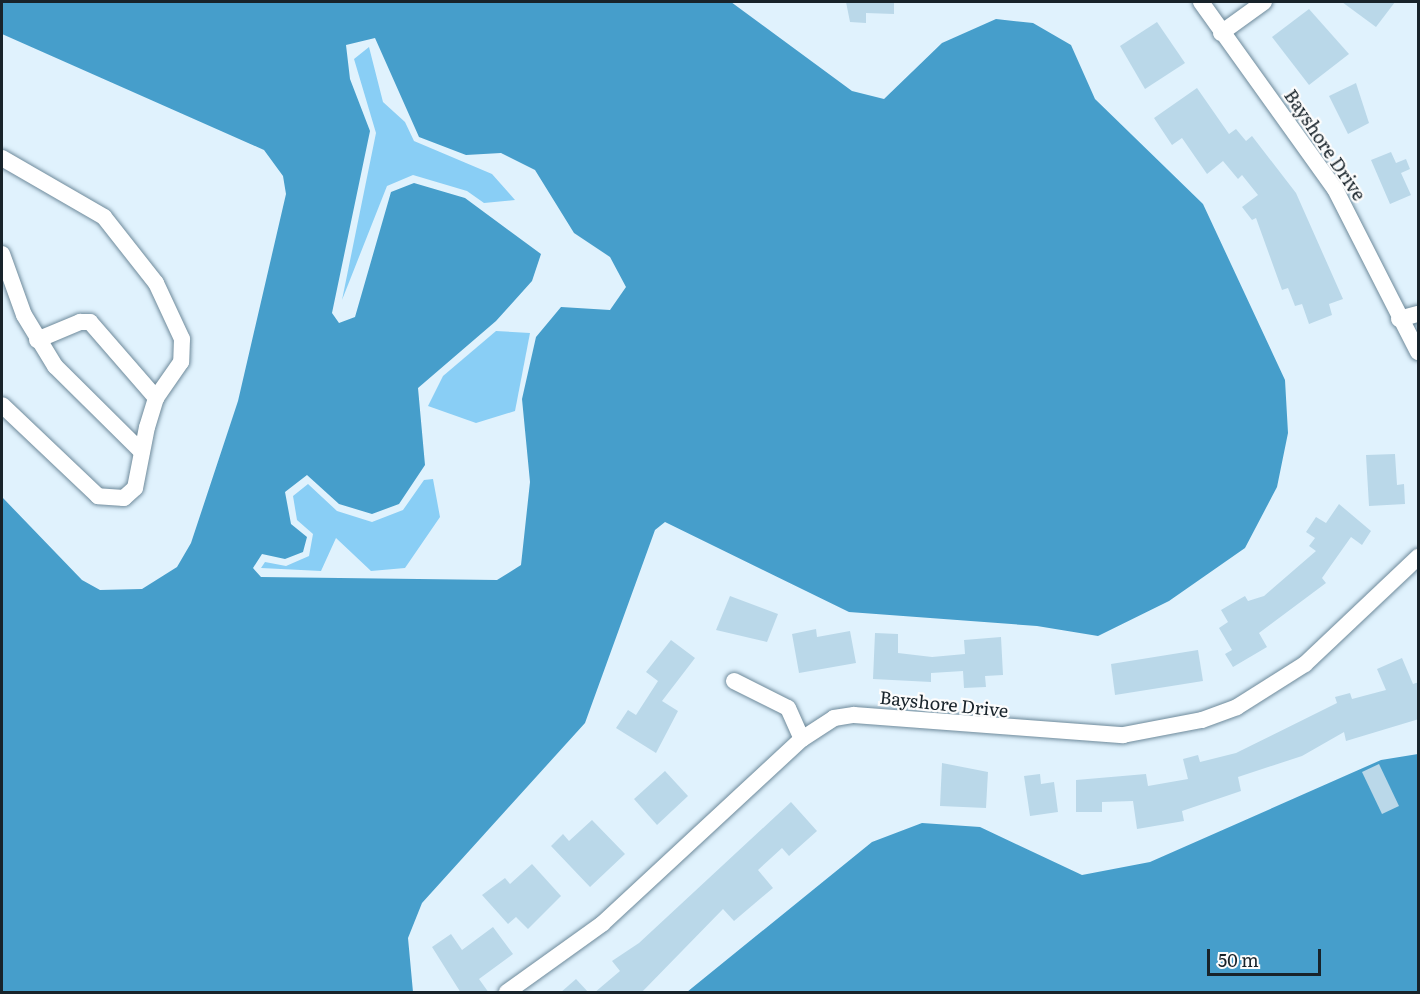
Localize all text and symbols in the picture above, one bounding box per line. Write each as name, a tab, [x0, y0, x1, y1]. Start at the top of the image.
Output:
street label: Bayshore Drive	[1280, 85, 1370, 205]
street label: Bayshore Drive	[879, 686, 1009, 722]
scale bar	[1210, 937, 1324, 975]
text: 50 m	[1218, 946, 1259, 973]

